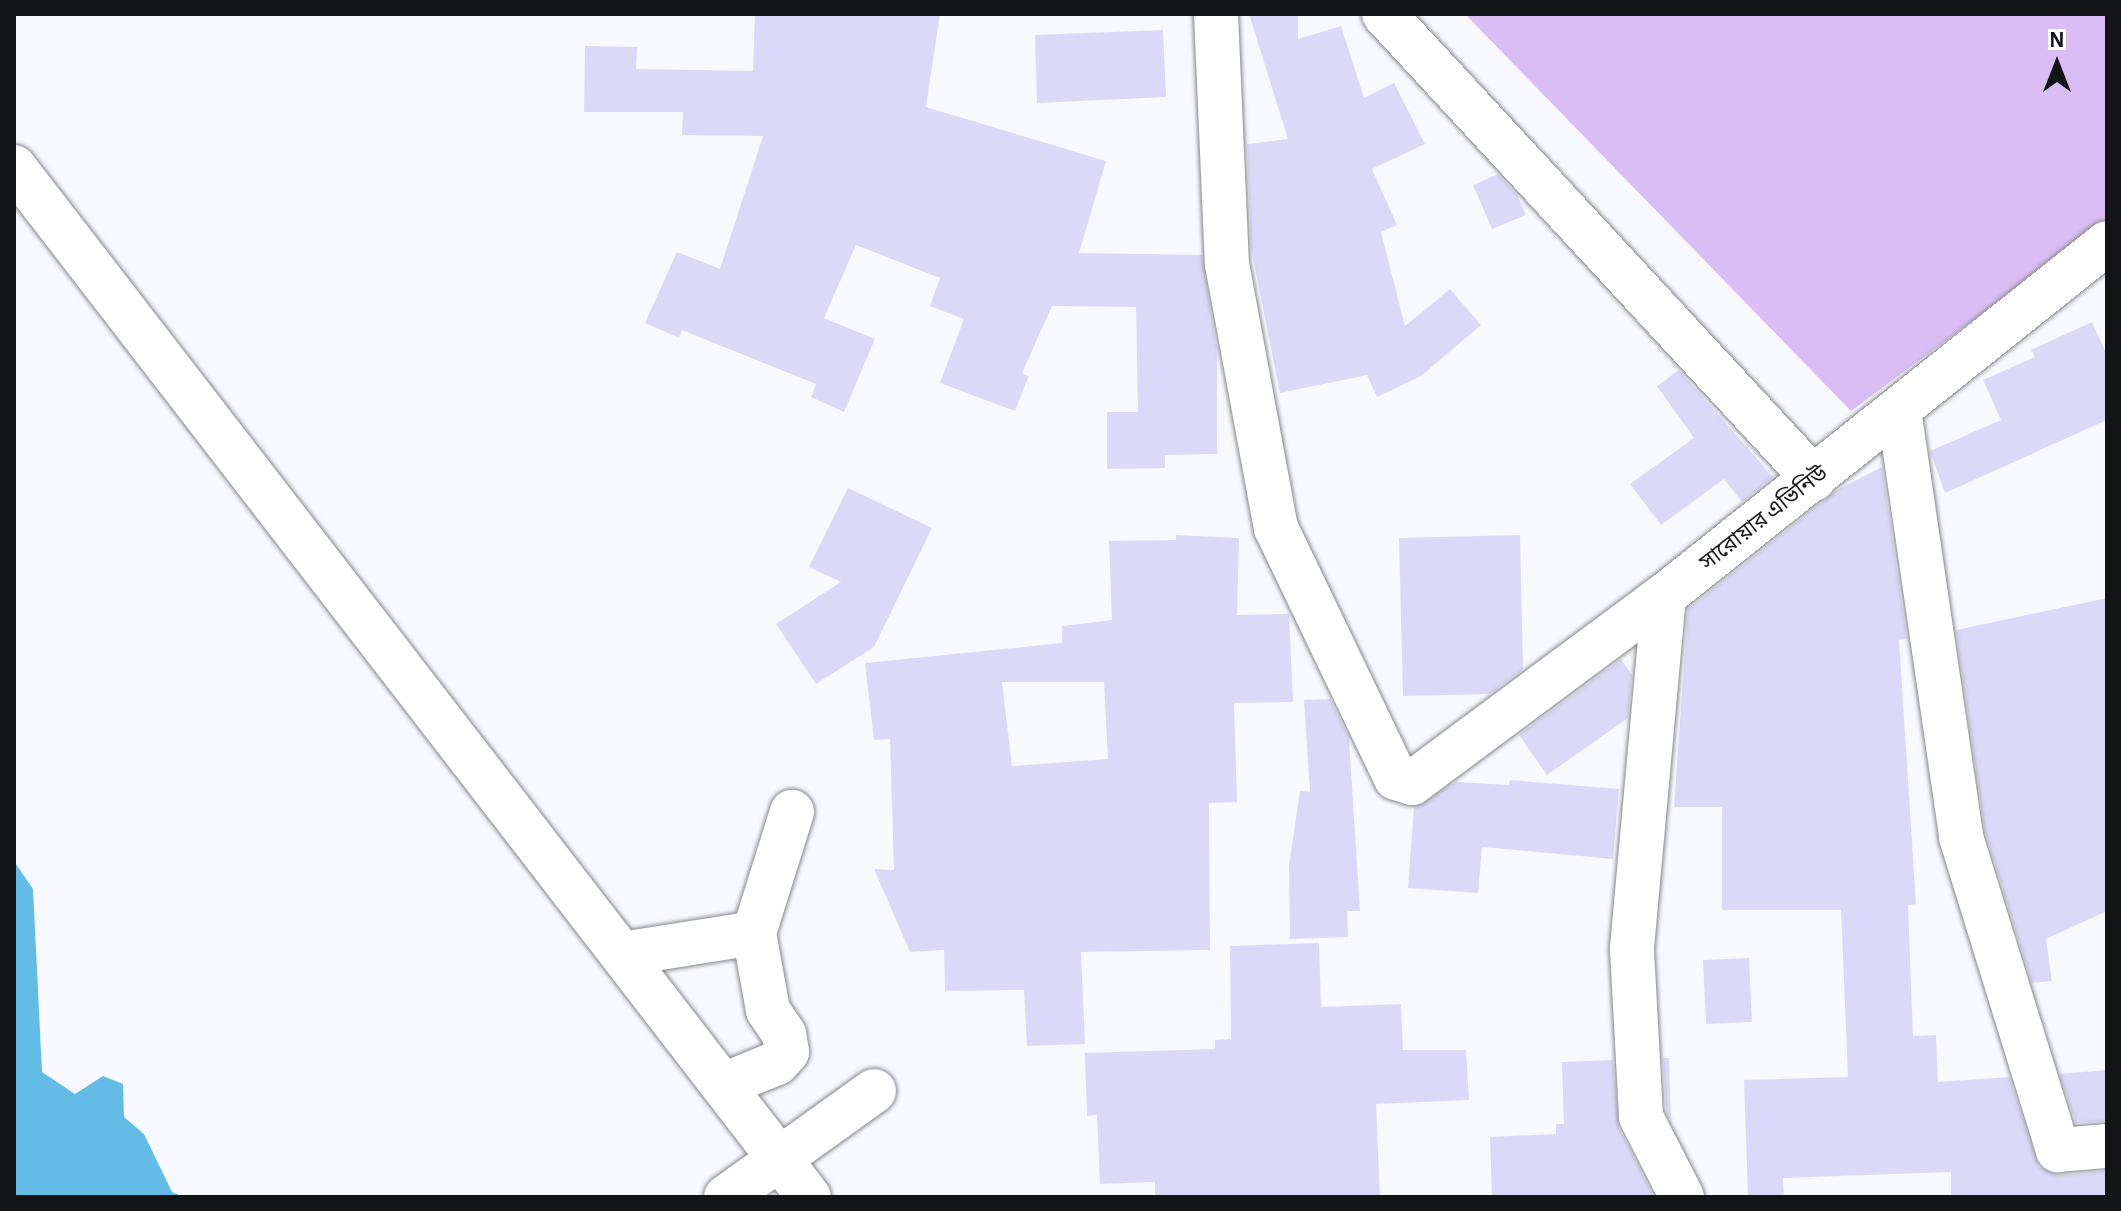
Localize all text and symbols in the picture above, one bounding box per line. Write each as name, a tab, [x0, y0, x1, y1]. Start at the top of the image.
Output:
north arrow	[2017, 24, 2097, 104]
text: N	[2049, 29, 2065, 51]
street label: সারোয়ার এভিনিউ	[1695, 460, 1833, 576]

